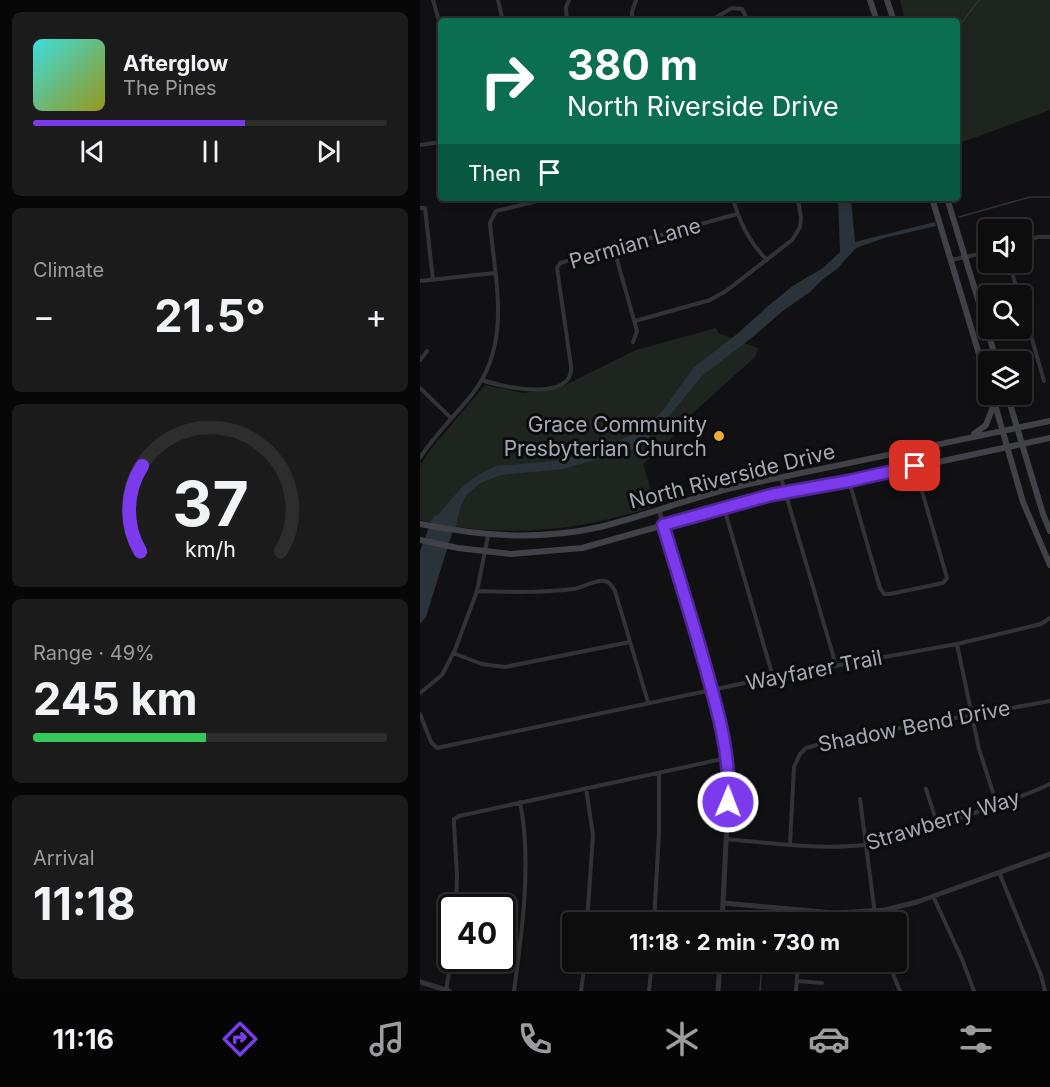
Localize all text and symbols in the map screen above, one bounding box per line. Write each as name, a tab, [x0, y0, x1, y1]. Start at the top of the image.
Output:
text: 380 m	[567, 39, 698, 90]
icon: right	[468, 42, 546, 120]
text: Afterglow	[123, 50, 228, 76]
text: The Pines	[123, 76, 217, 100]
text: North Riverside Drive	[567, 90, 839, 123]
icon: previous	[76, 135, 109, 168]
icon: pause	[194, 135, 227, 168]
icon: next	[312, 135, 345, 168]
icon: arrive	[533, 156, 566, 189]
text: Then	[468, 160, 521, 186]
street label: Permian Lane	[566, 212, 704, 274]
map controls	[978, 219, 1032, 405]
button: sound	[978, 219, 1032, 273]
text: Climate	[33, 258, 104, 282]
button: search	[978, 285, 1032, 339]
text: 21.5°	[154, 288, 266, 343]
text: −	[33, 296, 55, 336]
text: +	[365, 296, 387, 336]
button: layers	[978, 351, 1032, 405]
place label: Grace Community Presbyterian Church	[504, 412, 707, 461]
marker: Grace Community Presbyterian Church	[712, 429, 726, 443]
street label: North Riverside Drive	[626, 438, 838, 514]
pin	[889, 440, 940, 491]
icon: arrive	[898, 449, 931, 482]
text: 37	[172, 467, 248, 542]
text: km/h	[185, 537, 235, 563]
text: Range · 49%	[33, 641, 155, 665]
street label: Wayfarer Trail	[744, 645, 884, 695]
text: 245 km	[33, 671, 198, 726]
street label: Shadow Bend Drive	[816, 695, 1012, 757]
position arrow	[696, 770, 760, 834]
street label: Strawberry Way	[863, 785, 1023, 855]
text: Arrival	[33, 846, 95, 870]
text: 11:18	[33, 876, 136, 931]
speed limit sign: 40	[438, 894, 516, 972]
text: 11:18 · 2 min · 730 m	[629, 929, 840, 955]
icon: directions	[219, 1018, 261, 1060]
icon: music	[366, 1018, 408, 1060]
icon: phone	[514, 1018, 556, 1060]
icon: climate	[661, 1018, 703, 1060]
icon: car	[808, 1018, 850, 1060]
icon: filters	[955, 1018, 997, 1060]
text: 11:16	[53, 1023, 114, 1056]

